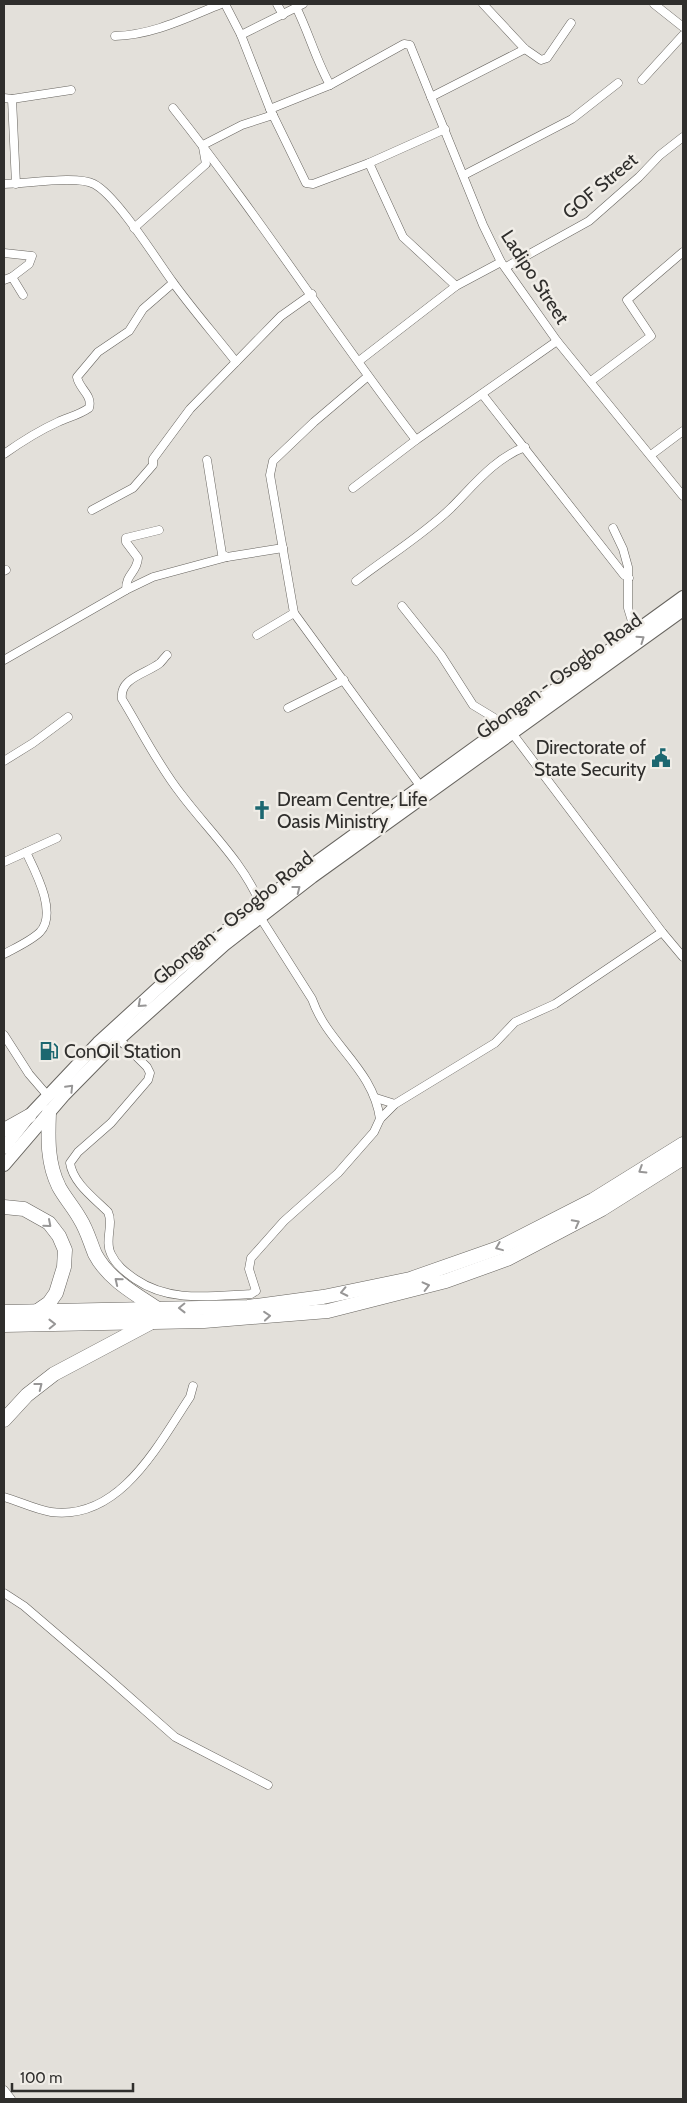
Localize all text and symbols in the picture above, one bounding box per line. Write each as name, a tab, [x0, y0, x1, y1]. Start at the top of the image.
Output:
street label: GOF Street	[558, 148, 642, 224]
street label: Ladipo Street	[496, 226, 574, 329]
street label: Gbongan - Osogbo Road	[472, 608, 646, 744]
one-way arrow	[635, 636, 645, 645]
place label: Directorate of State Security	[534, 736, 647, 781]
public building icon: Directorate of State Security	[650, 747, 672, 769]
place label: Dream Centre, Life Oasis Ministry	[277, 788, 428, 833]
church icon: Dream Centre, Life Oasis Ministry	[251, 799, 273, 821]
street label: Gbongan - Osogbo Road	[148, 846, 318, 990]
one-way arrow	[291, 886, 300, 894]
one-way arrow	[137, 998, 146, 1007]
fuel station icon: ConOil Station	[38, 1040, 60, 1062]
place label: ConOil Station	[64, 1040, 181, 1063]
one-way arrow	[64, 1085, 73, 1094]
one-way arrow	[638, 1163, 647, 1173]
one-way arrow	[42, 1219, 51, 1228]
one-way arrow	[570, 1219, 579, 1229]
one-way arrow	[495, 1241, 504, 1251]
one-way arrow	[115, 1278, 124, 1287]
one-way arrow	[422, 1281, 431, 1292]
one-way arrow	[339, 1287, 348, 1297]
one-way arrow	[178, 1303, 186, 1314]
one-way arrow	[264, 1311, 272, 1322]
one-way arrow	[49, 1319, 57, 1329]
one-way arrow	[33, 1383, 42, 1391]
scale bar	[12, 2060, 134, 2092]
text: 100 m	[20, 2069, 62, 2087]

